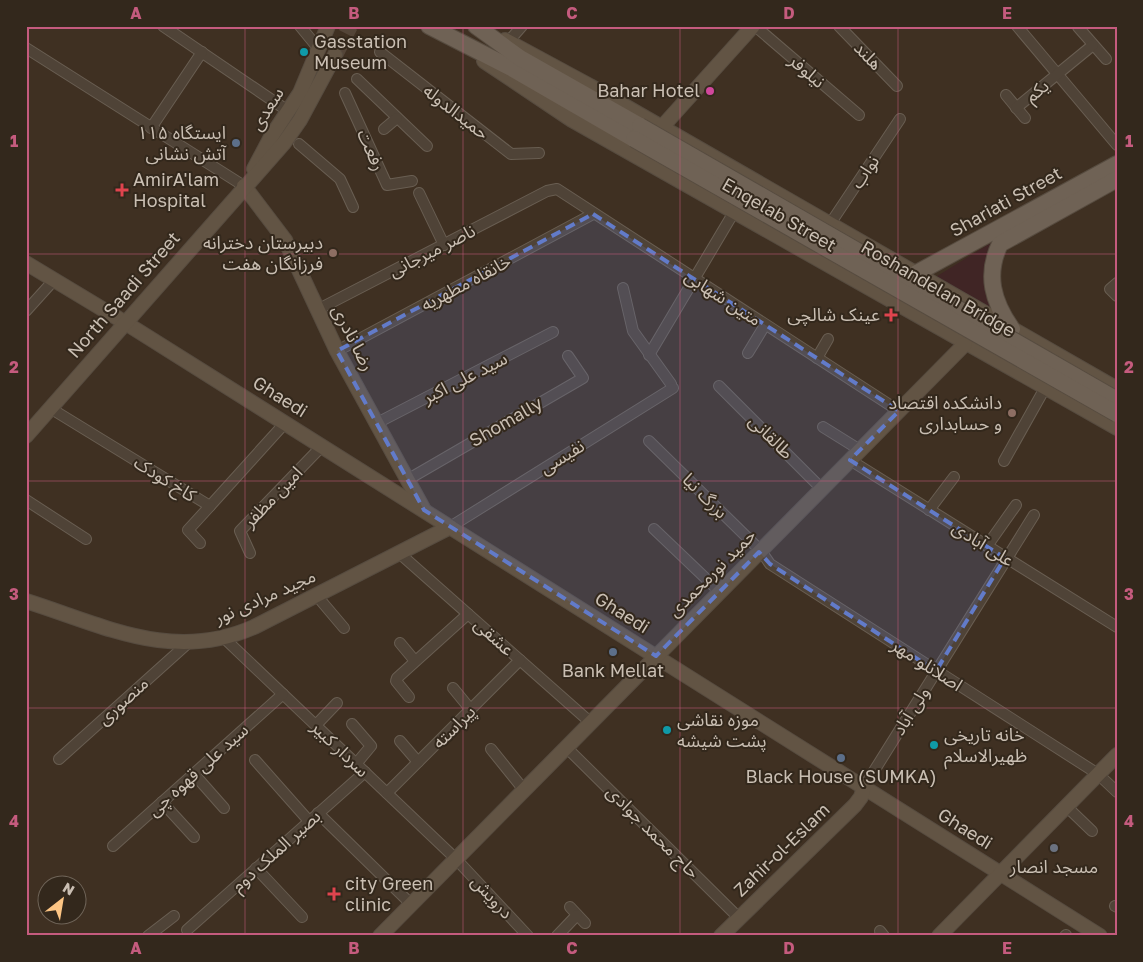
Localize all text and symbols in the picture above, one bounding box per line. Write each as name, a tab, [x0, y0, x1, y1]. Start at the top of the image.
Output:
text: A	[130, 3, 142, 23]
text: B	[348, 3, 360, 23]
text: C	[566, 3, 578, 23]
text: D	[783, 3, 795, 23]
text: E	[1002, 3, 1012, 23]
place label: Gasstation Museum	[314, 30, 407, 73]
street label: هلند	[850, 36, 888, 74]
marker: Gasstation Museum	[298, 46, 310, 58]
street label: نیلوفر	[784, 48, 830, 93]
street label: یکم	[1020, 74, 1055, 109]
street label: حمیدالدوله	[419, 79, 494, 144]
place label: Bahar Hotel	[597, 79, 700, 101]
street label: سعدی	[244, 83, 289, 135]
marker: Bahar Hotel	[704, 85, 716, 97]
place label: ایستگاه ۱۱۵ آتش نشانی	[137, 121, 227, 165]
street label: رفعت	[352, 125, 391, 174]
text: 1	[10, 131, 18, 151]
text: 1	[1125, 131, 1133, 151]
marker: ایستگاه ۱۱۵ آتش نشانی	[230, 137, 242, 149]
street label: نواب	[845, 151, 884, 193]
street label: Shariati Street	[946, 161, 1065, 241]
place label: AmirA'lam Hospital	[133, 168, 219, 211]
street label: Enqelab Street	[718, 173, 841, 256]
marker: AmirA'lam Hospital	[115, 183, 129, 197]
street label: ناصر میرجانی	[384, 219, 479, 282]
street label: North Saadi Street	[62, 227, 184, 362]
place label: دبیرستان دخترانه فرزانگان هفت	[203, 231, 323, 275]
street label: Roshandelan Bridge	[858, 235, 1019, 341]
marker: دبیرستان دخترانه فرزانگان هفت	[327, 247, 339, 259]
street label: خانقاه مطهریه	[417, 249, 515, 316]
street label: متین شهابی	[680, 264, 766, 331]
street label: رضا نادری	[327, 301, 380, 375]
place label: عينک شالچی	[787, 303, 880, 326]
marker: عينک شالچی	[884, 308, 898, 322]
street label: سید علی اکبر	[418, 346, 511, 409]
text: 2	[9, 357, 19, 377]
text: 2	[1124, 357, 1134, 377]
street label: Ghaedi	[249, 371, 312, 421]
street label: Shomally	[465, 391, 546, 451]
place label: دانشکده اقتصاد و حسابداری	[889, 391, 1002, 435]
marker: دانشکده اقتصاد و حسابداری	[1006, 407, 1018, 419]
street label: طالقانی	[744, 409, 799, 464]
street label: نفیسی	[535, 434, 589, 479]
street label: کاخ کودک	[129, 451, 201, 509]
street label: امین مظفر	[237, 461, 307, 533]
street label: بزرگ نیا	[678, 468, 733, 523]
street label: علی آبادی	[948, 516, 1019, 572]
street label: حمید نورمحمدی	[663, 524, 761, 622]
street label: مجید مرادی نور	[209, 564, 319, 630]
text: 3	[9, 584, 19, 604]
text: 3	[1124, 584, 1134, 604]
street label: Ghaedi	[591, 587, 654, 637]
street label: عشقی	[469, 613, 519, 661]
street label: اصلانلو مهر	[887, 633, 967, 696]
marker: Bank Mellat	[607, 646, 619, 658]
place label: Bank Mellat	[562, 659, 664, 681]
street label: منصوری	[92, 672, 153, 730]
street label: ولی آباد	[887, 682, 934, 739]
street label: پیراسته	[427, 700, 480, 753]
place label: موزه نقاشی پشت شیشه	[677, 708, 767, 752]
street label: سردار کبیر	[306, 715, 374, 782]
street label: سید علی قهوه چی	[142, 718, 253, 821]
place label: خانه تاریخی ظهیرالاسلام	[944, 723, 1027, 770]
marker: موزه نقاشی پشت شیشه	[661, 724, 673, 736]
marker: خانه تاریخی ظهیرالاسلام	[928, 739, 940, 751]
marker: Black House (SUMKA)	[835, 752, 847, 764]
place label: Black House (SUMKA)	[746, 765, 936, 787]
street label: حاج محمد جوادی	[600, 780, 705, 885]
street label: Zahir-ol-Eslam	[729, 798, 834, 901]
street label: Ghaedi	[934, 803, 997, 853]
street label: بصیر الملک دوم	[226, 804, 327, 899]
text: 4	[9, 811, 19, 831]
text: 4	[1124, 811, 1134, 831]
marker: مسجد انصار	[1048, 842, 1060, 854]
place label: مسجد انصار	[1009, 855, 1098, 878]
street label: درویش	[466, 870, 518, 923]
place label: city Green clinic	[345, 872, 433, 915]
north arrow	[38, 874, 88, 924]
text: N	[60, 878, 78, 898]
marker: city Green clinic	[327, 887, 341, 901]
text: A	[130, 938, 142, 958]
text: B	[348, 938, 360, 958]
text: C	[566, 938, 578, 958]
text: D	[783, 938, 795, 958]
text: E	[1002, 938, 1012, 958]

